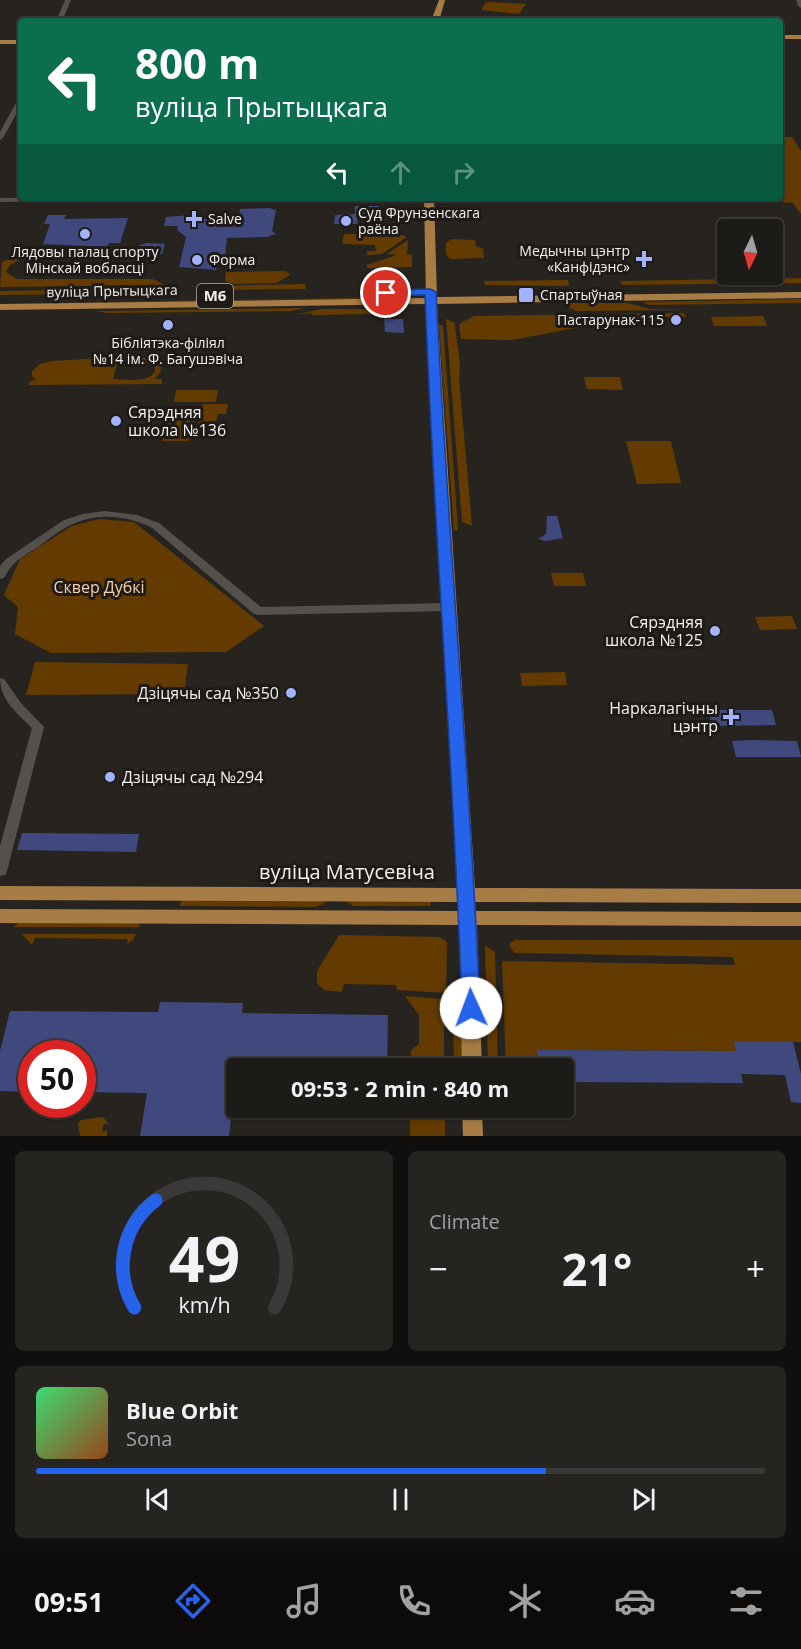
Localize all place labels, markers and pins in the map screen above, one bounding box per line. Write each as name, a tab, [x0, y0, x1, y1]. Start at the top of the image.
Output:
place label: Суд Фрунзенскага раёна	[358, 203, 480, 238]
place label: Salve	[208, 209, 242, 228]
marker: Salve	[185, 210, 203, 228]
marker: Суд Фрунзенскага раёна	[339, 214, 353, 228]
marker: Лядовы палац спорту Мінскай вобласці	[78, 227, 92, 241]
place label: Медычны цэнтр «Канфідэнс»	[519, 241, 630, 276]
place label: Лядовы палац спорту Мінскай вобласці	[11, 242, 160, 277]
place label: Форма	[209, 250, 255, 269]
marker: Медычны цэнтр «Канфідэнс»	[635, 250, 653, 268]
marker: Форма	[190, 253, 204, 267]
pin	[360, 267, 411, 318]
place label: Спартыўная	[540, 285, 623, 304]
marker: Спартыўная	[517, 286, 535, 304]
place label: Пастарунак-115	[557, 310, 664, 329]
marker: Пастарунак-115	[669, 313, 683, 327]
marker: Бібліятэка-філіял №14 ім. Ф. Багушэвіча	[161, 318, 175, 332]
place label: Бібліятэка-філіял №14 ім. Ф. Багушэвіча	[93, 333, 243, 368]
place label: Сярэдняя школа №136	[128, 401, 226, 441]
marker: Сярэдняя школа №136	[109, 414, 123, 428]
place label: Сярэдняя школа №125	[605, 611, 703, 651]
marker: Сярэдняя школа №125	[708, 624, 722, 638]
place label: Дзіцячы сад №350	[138, 682, 279, 704]
marker: Дзіцячы сад №350	[284, 686, 298, 700]
place label: Наркалагічны цэнтр	[609, 697, 718, 737]
marker: Наркалагічны цэнтр	[722, 708, 740, 726]
place label: Дзіцячы сад №294	[122, 766, 263, 788]
marker: Дзіцячы сад №294	[103, 770, 117, 784]

